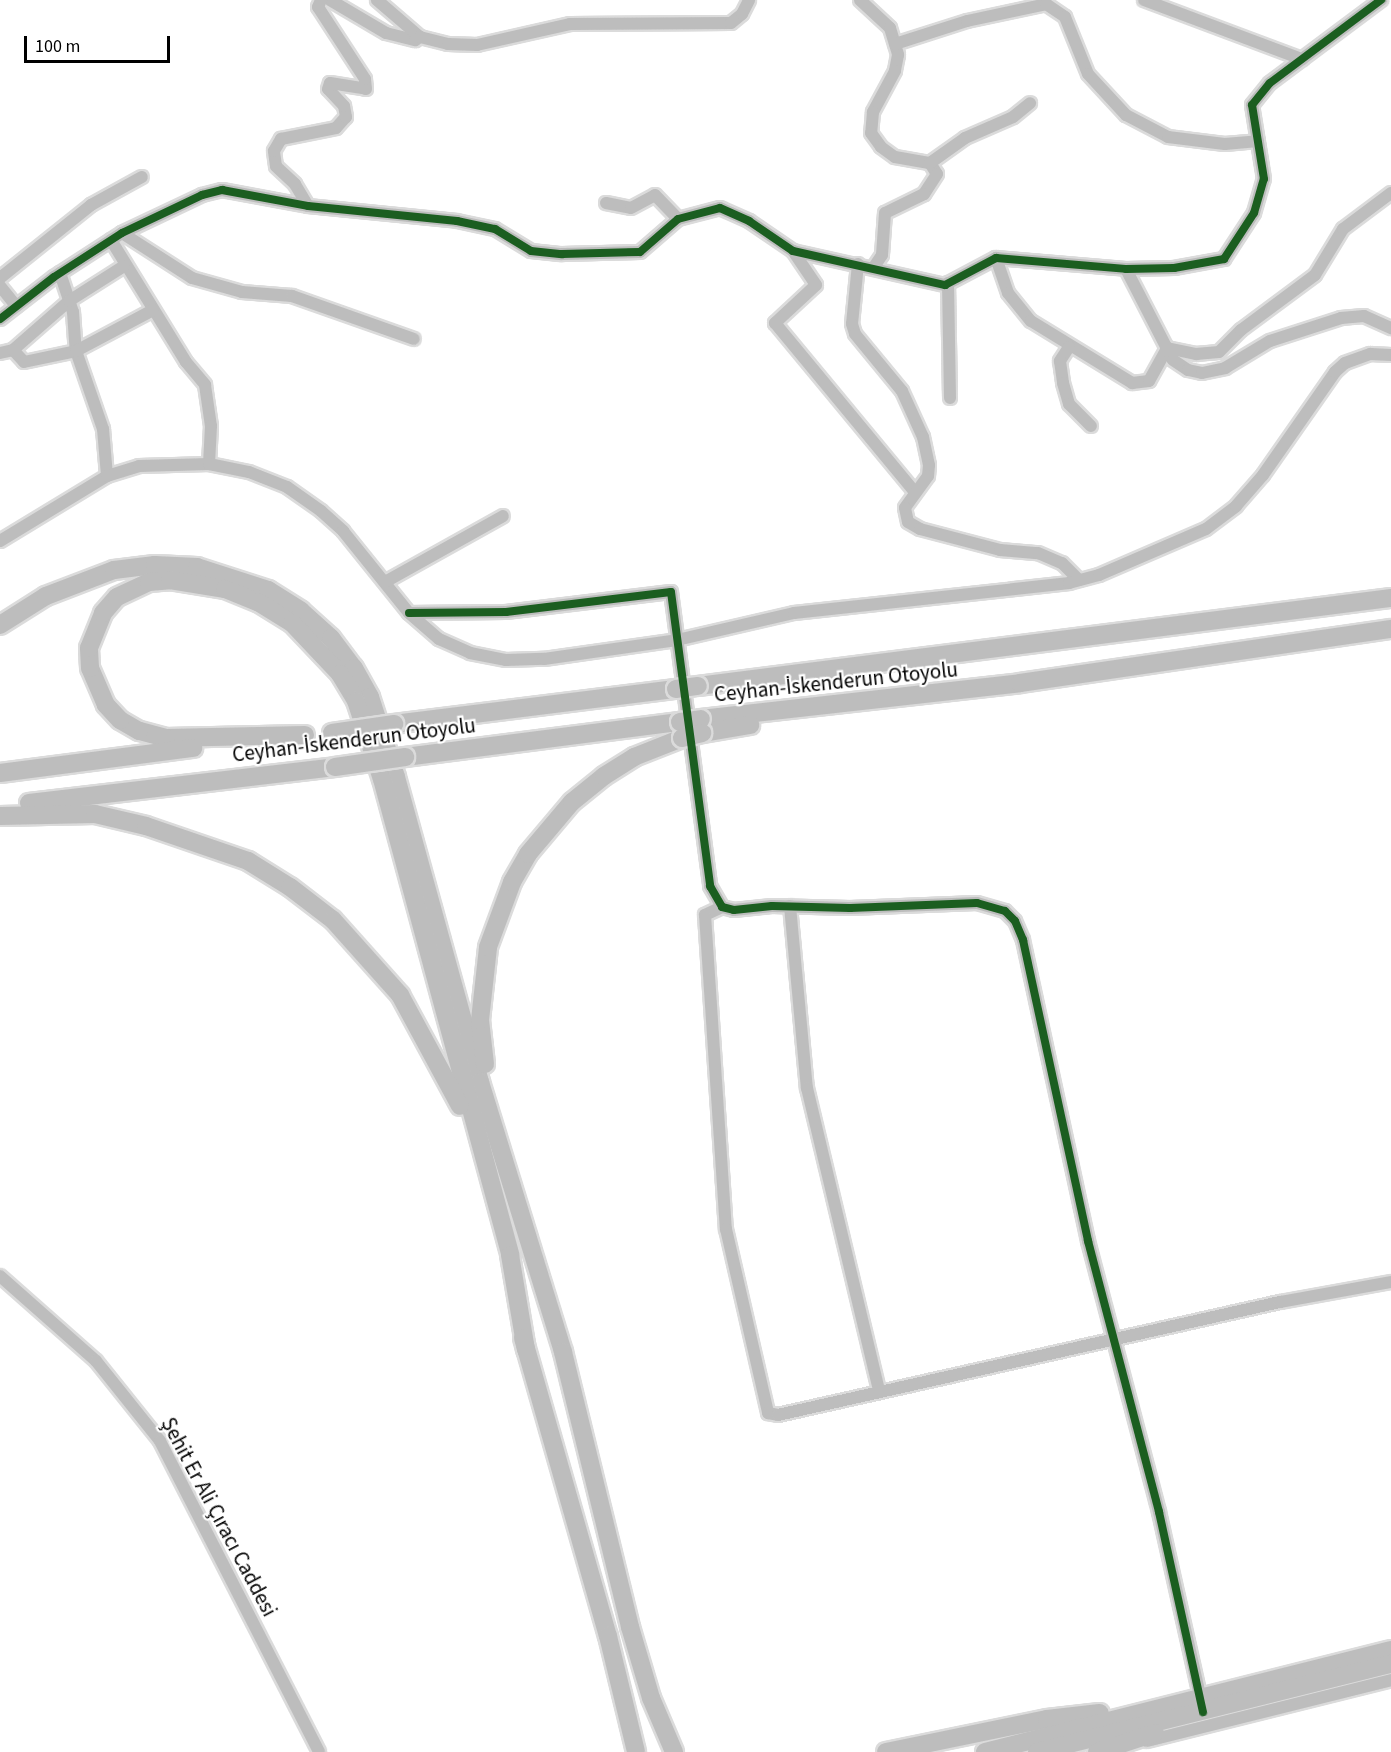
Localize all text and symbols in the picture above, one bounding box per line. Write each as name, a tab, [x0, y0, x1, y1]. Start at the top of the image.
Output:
scale bar	[27, 24, 172, 62]
text: 100 m	[35, 34, 80, 59]
street label: Ceyhan-İskenderun Otoyolu	[713, 657, 959, 707]
street label: Ceyhan-İskenderun Otoyolu	[231, 713, 477, 767]
street label: Şehit Er Ali Çıracı Caddesi	[156, 1413, 282, 1621]

